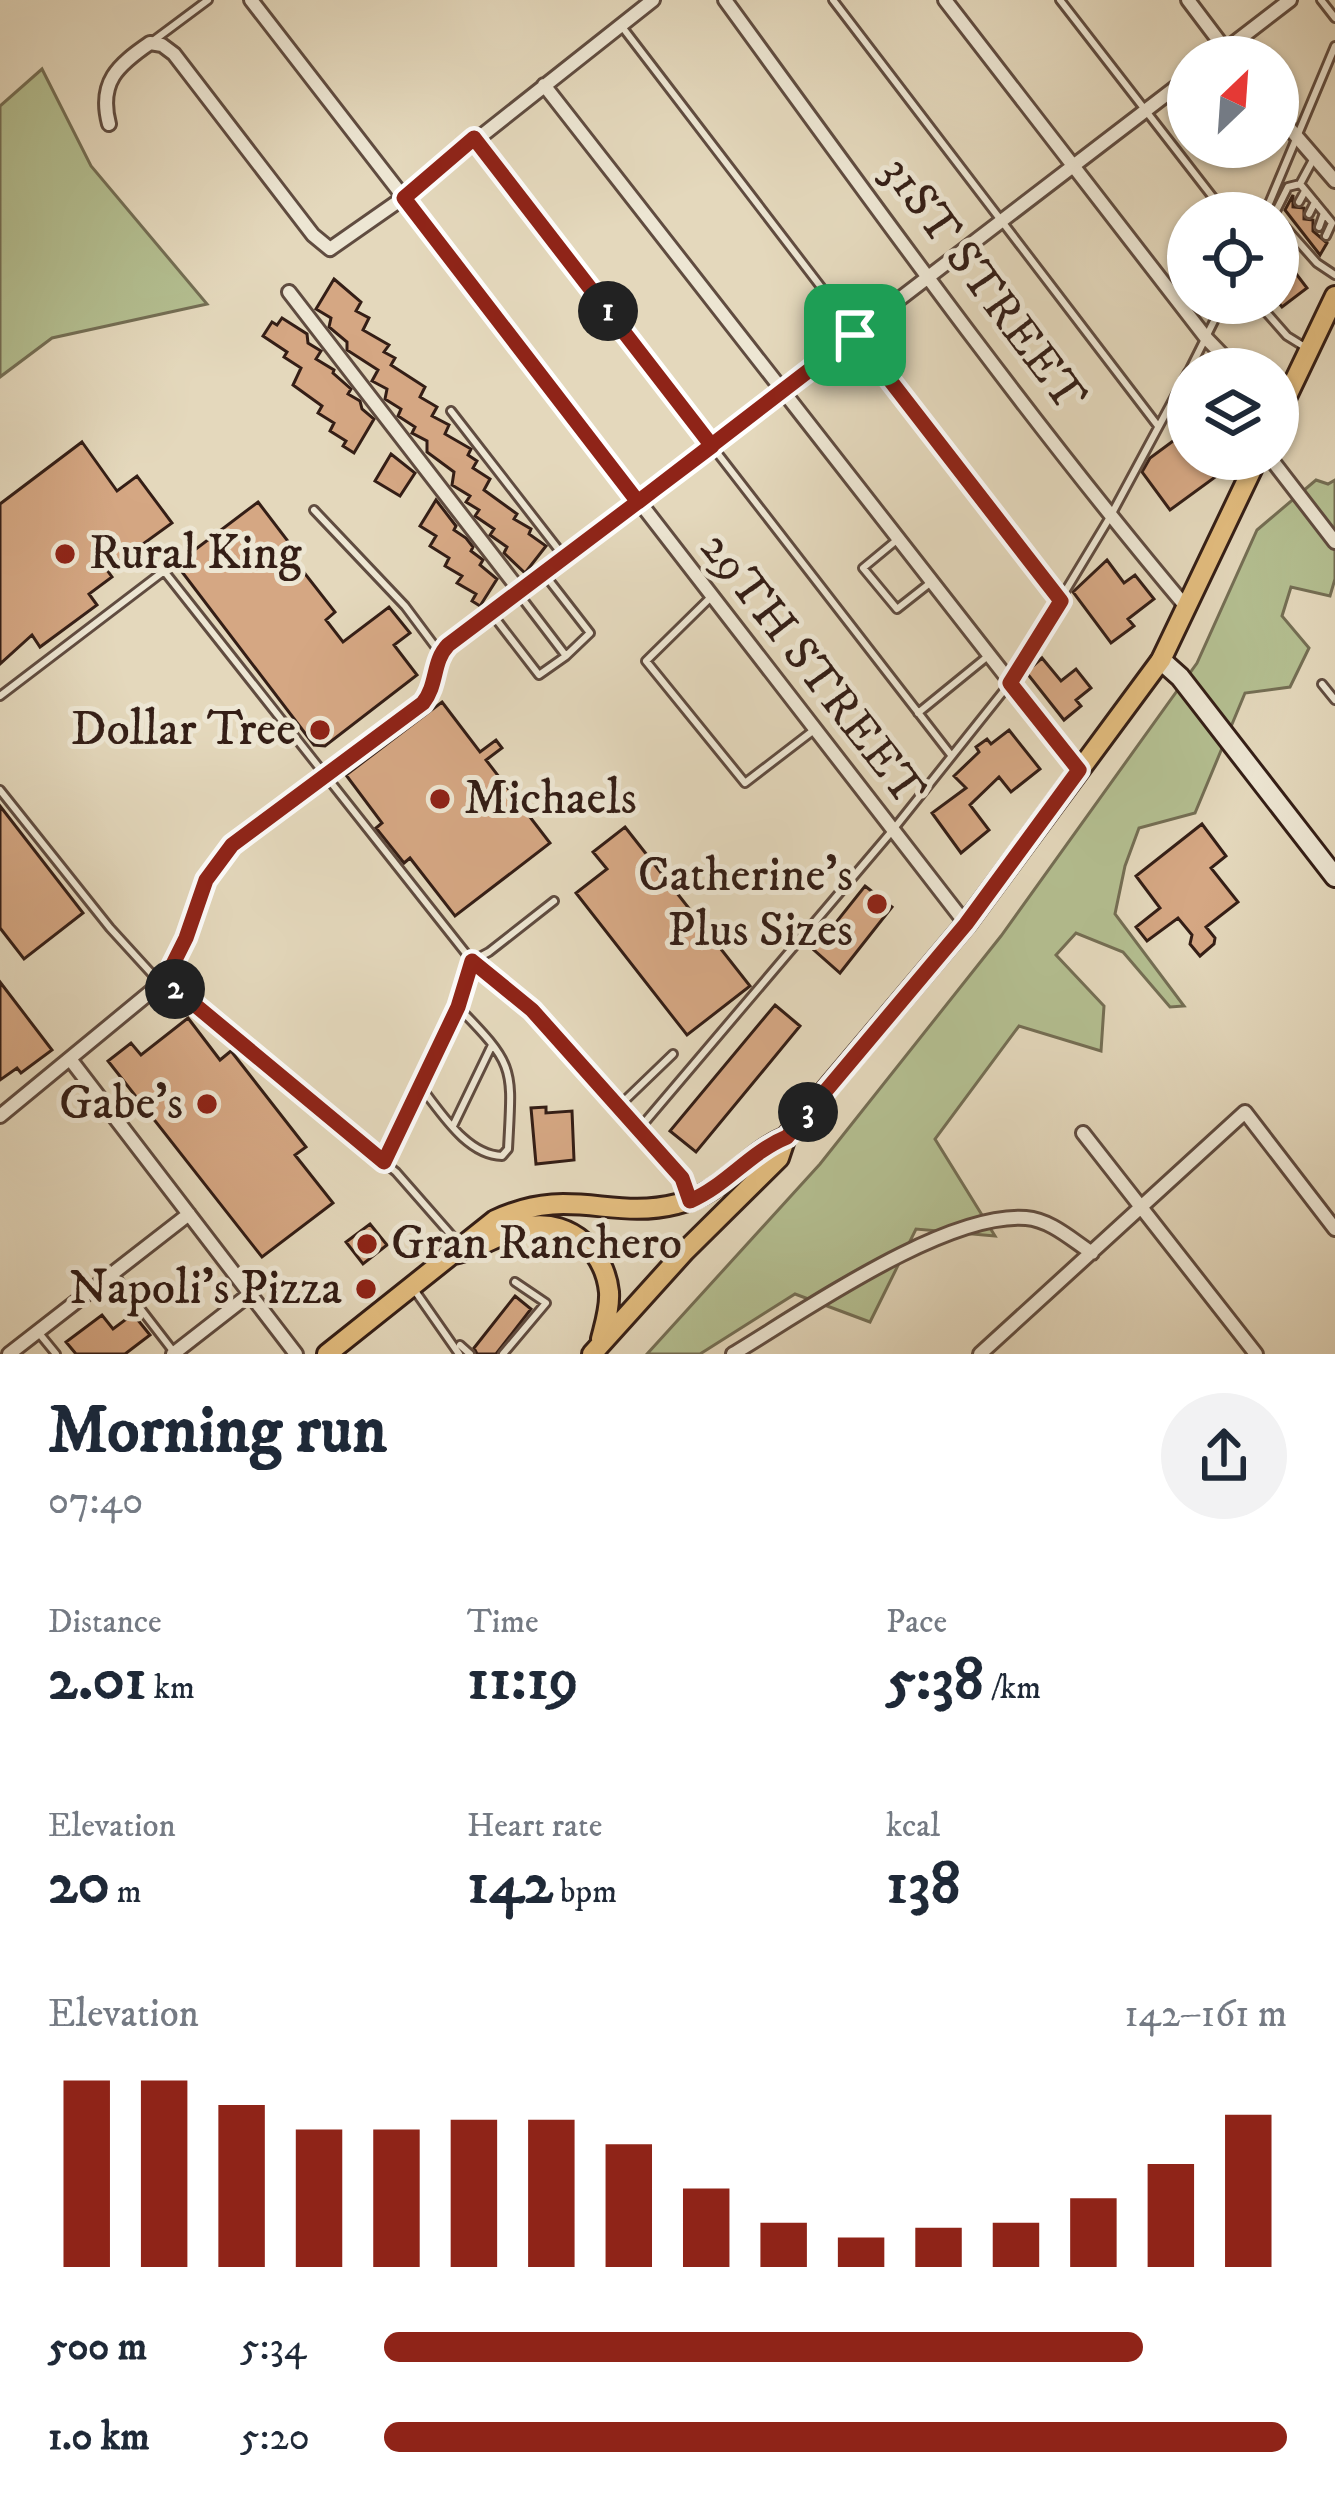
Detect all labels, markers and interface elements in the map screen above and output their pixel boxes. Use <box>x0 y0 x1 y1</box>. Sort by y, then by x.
north arrow <box>1167 36 1299 168</box>
map controls <box>1167 36 1299 480</box>
street label: 31ST STREET <box>867 144 1099 424</box>
button: locate <box>1167 192 1299 324</box>
pin: 1 <box>578 281 638 341</box>
pin <box>804 284 906 386</box>
text: 1 <box>602 290 614 331</box>
icon: arrive <box>822 302 888 368</box>
button: layers <box>1167 348 1299 480</box>
street label: 29TH STREET <box>686 520 938 818</box>
place label: Rural King <box>89 524 302 584</box>
marker: Rural King <box>52 541 78 567</box>
place label: Dollar Tree <box>71 700 296 760</box>
marker: Dollar Tree <box>307 717 333 743</box>
place label: Michaels <box>464 769 637 829</box>
marker: Michaels <box>427 786 453 812</box>
place label: Catherine's Plus Sizes <box>638 846 853 961</box>
marker: Catherine's Plus Sizes <box>864 891 890 917</box>
pin: 2 <box>145 959 205 1019</box>
text: 2 <box>167 968 183 1009</box>
place label: Gabe's <box>59 1074 183 1134</box>
pin: 3 <box>778 1082 838 1142</box>
marker: Gabe's <box>194 1091 220 1117</box>
text: 3 <box>802 1091 814 1132</box>
place label: Gran Ranchero <box>391 1214 682 1274</box>
marker: Gran Ranchero <box>354 1231 380 1257</box>
place label: Napoli's Pizza <box>69 1259 343 1319</box>
marker: Napoli's Pizza <box>353 1276 379 1302</box>
text: Morning run <box>48 1391 387 1473</box>
button: share <box>1161 1393 1287 1519</box>
text: 07:40 <box>48 1477 143 1526</box>
text: Distance <box>48 1602 162 1643</box>
text: Time <box>467 1602 539 1643</box>
text: Pace <box>886 1602 947 1643</box>
text: 2.01 <box>48 1643 147 1718</box>
text: 11:19 <box>467 1643 579 1718</box>
text: 5:38 <box>886 1643 984 1718</box>
text: km <box>147 1668 195 1709</box>
text: /km <box>984 1668 1041 1709</box>
text: Elevation <box>48 1806 176 1847</box>
text: Heart rate <box>467 1806 602 1847</box>
text: kcal <box>886 1806 940 1847</box>
text: 20 <box>48 1847 110 1922</box>
text: 142 <box>467 1847 553 1922</box>
text: 138 <box>886 1847 960 1922</box>
text: m <box>110 1872 142 1913</box>
text: bpm <box>553 1872 617 1913</box>
text: Elevation <box>48 1990 199 2039</box>
text: 142–161 m <box>1124 1990 1287 2039</box>
text: 500 m <box>48 2323 147 2372</box>
text: 5:34 <box>240 2323 307 2372</box>
text: 1.0 km <box>48 2413 150 2462</box>
text: 5:20 <box>240 2413 310 2462</box>

